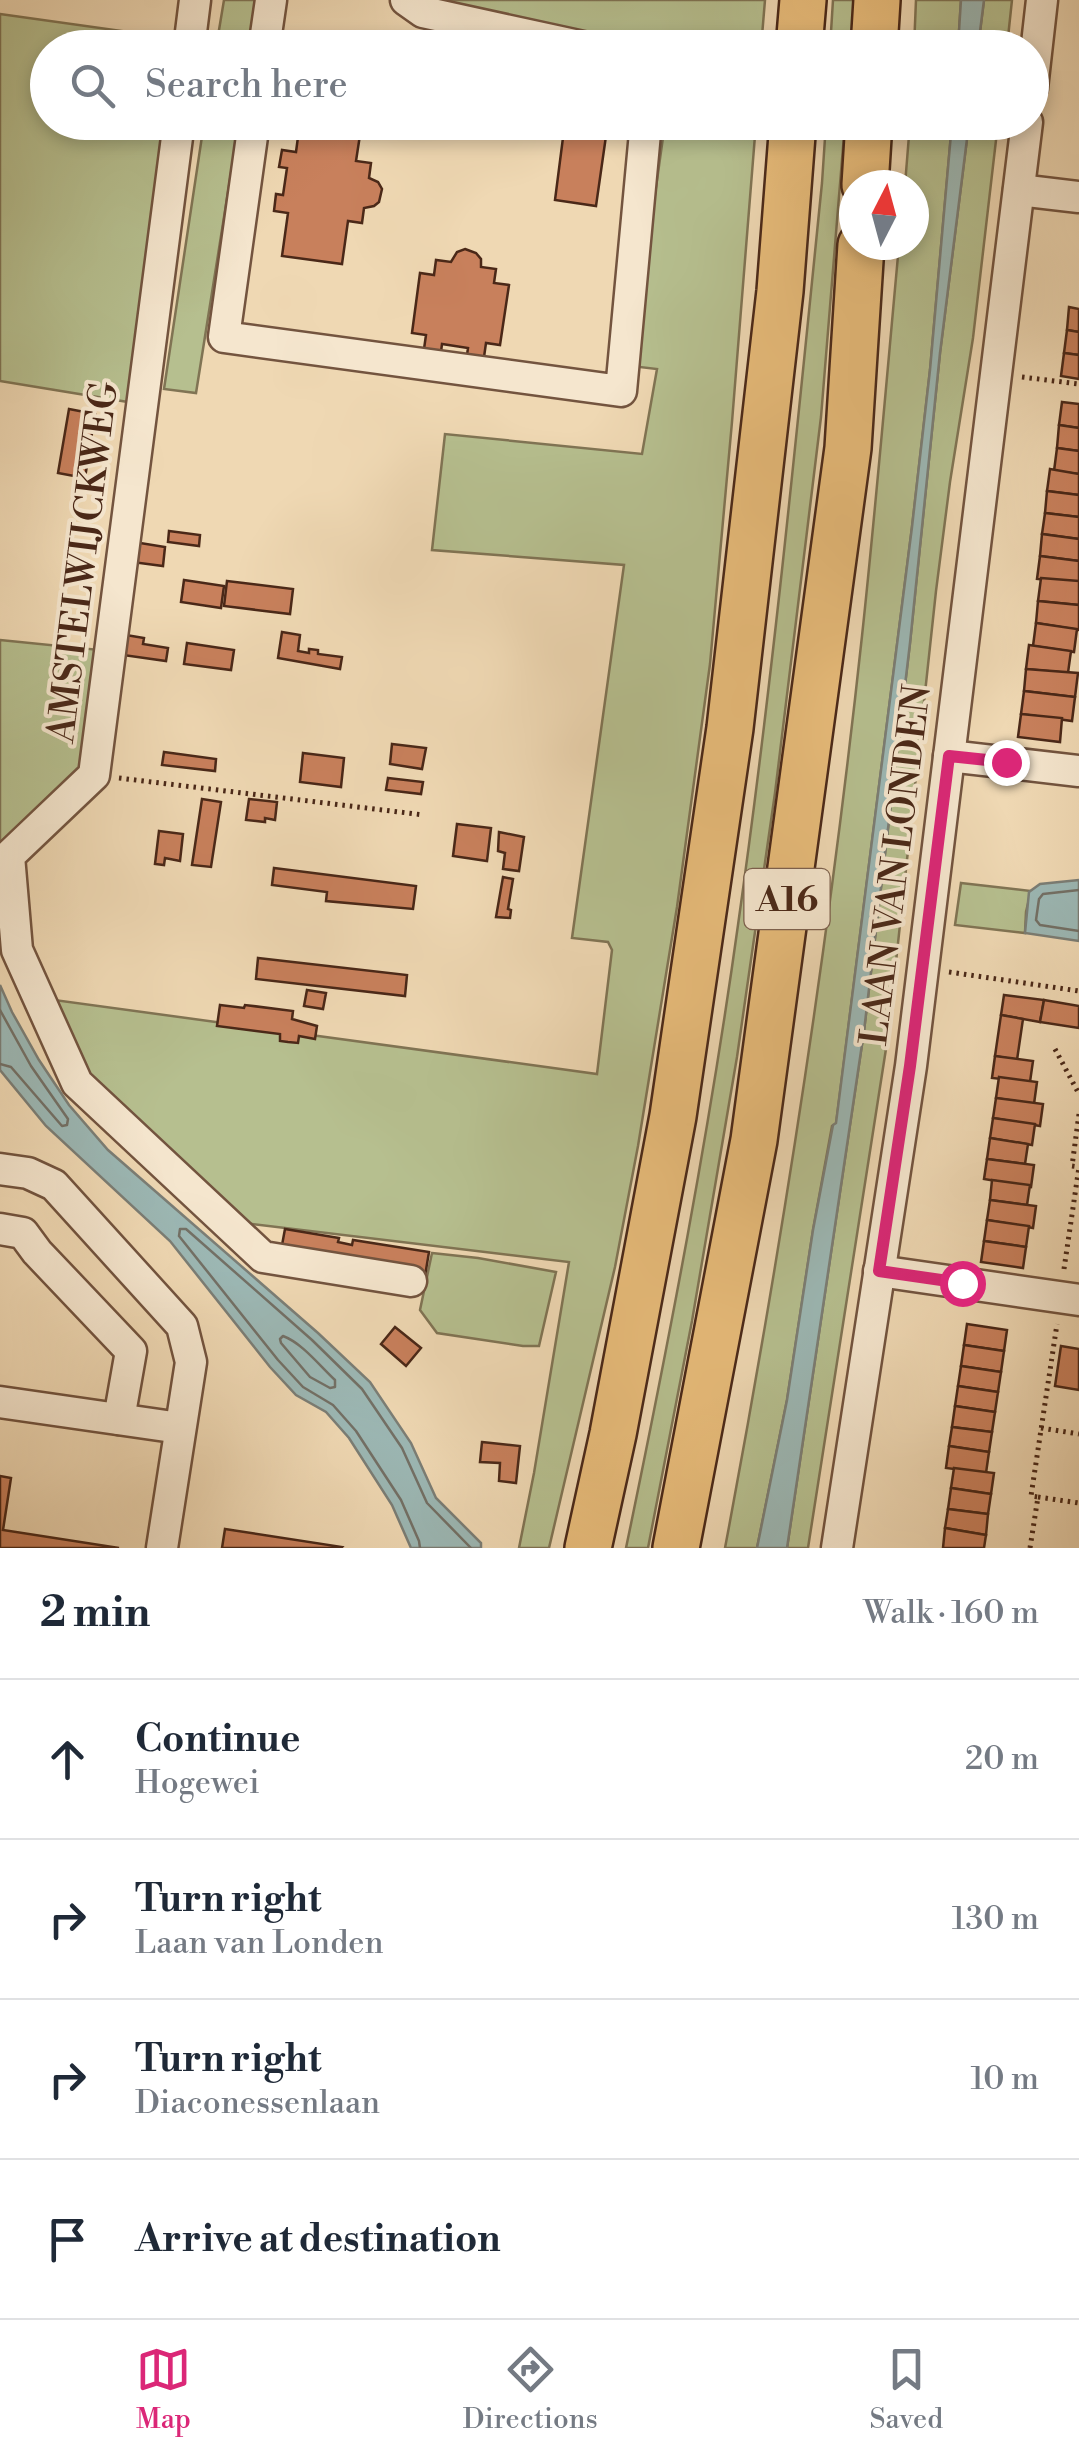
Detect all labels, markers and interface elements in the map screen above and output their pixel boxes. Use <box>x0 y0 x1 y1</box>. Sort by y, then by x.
search box <box>30 30 1049 140</box>
icon: search <box>65 58 120 113</box>
text: Search here <box>145 62 348 109</box>
north arrow <box>839 170 929 260</box>
street label: AMSTELWIJCKWEG <box>38 379 129 746</box>
street label: LAAN VAN LONDEN <box>851 682 942 1048</box>
route end <box>984 740 1030 786</box>
road number: A16 <box>744 869 830 929</box>
route start <box>940 1261 986 1307</box>
text: 2 min <box>40 1587 150 1640</box>
text: Walk · 160 m <box>863 1593 1039 1633</box>
text: Continue <box>135 1716 300 1763</box>
icon: ahead <box>40 1732 95 1787</box>
text: 20 m <box>965 1739 1039 1779</box>
text: Hogewei <box>135 1763 260 1803</box>
text: Turn right <box>135 1876 321 1923</box>
icon: right <box>40 1892 95 1947</box>
text: 130 m <box>952 1899 1039 1939</box>
text: Laan van Londen <box>135 1923 384 1963</box>
text: Turn right <box>135 2036 321 2083</box>
icon: right <box>40 2052 95 2107</box>
text: 10 m <box>970 2059 1039 2099</box>
text: Diaconessenlaan <box>135 2083 380 2123</box>
icon: arrive <box>40 2212 95 2267</box>
text: Arrive at destination <box>135 2216 501 2263</box>
tab: Map <box>136 2342 191 2437</box>
tab: Directions <box>463 2342 598 2437</box>
tab: Saved <box>870 2342 943 2437</box>

